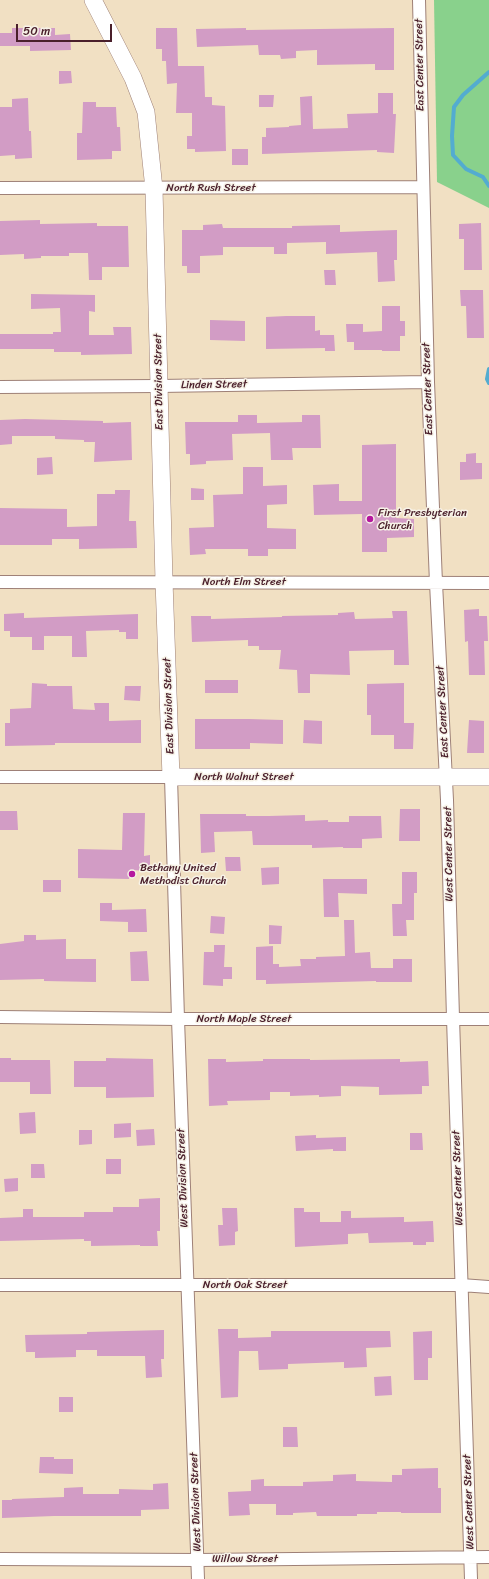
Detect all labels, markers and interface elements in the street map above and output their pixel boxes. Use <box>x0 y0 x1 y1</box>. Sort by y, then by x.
scale bar <box>18 16 114 42</box>
street label: East Center Street <box>413 19 427 111</box>
text: 50 m <box>23 20 50 42</box>
street label: North Rush Street <box>166 181 256 195</box>
street label: East Division Street <box>152 334 166 430</box>
street label: East Center Street <box>420 342 436 436</box>
street label: Linden Street <box>181 378 247 392</box>
place label: First Presbyterian Church <box>378 506 467 532</box>
marker: First Presbyterian Church <box>365 514 375 524</box>
street label: North Elm Street <box>202 575 286 589</box>
street label: East Division Street <box>161 657 177 755</box>
street label: East Center Street <box>434 665 452 759</box>
street label: North Walnut Street <box>194 770 294 784</box>
street label: West Center Street <box>442 806 456 902</box>
place label: Bethany United Methodist Church <box>140 861 227 887</box>
marker: Bethany United Methodist Church <box>127 869 137 879</box>
street label: North Maple Street <box>196 1012 292 1026</box>
street label: West Division Street <box>175 1128 191 1228</box>
street label: West Center Street <box>450 1130 466 1226</box>
street label: North Oak Street <box>203 1278 287 1292</box>
street label: West Division Street <box>188 1452 204 1552</box>
street label: West Center Street <box>461 1454 477 1550</box>
street label: Willow Street <box>212 1552 278 1566</box>

